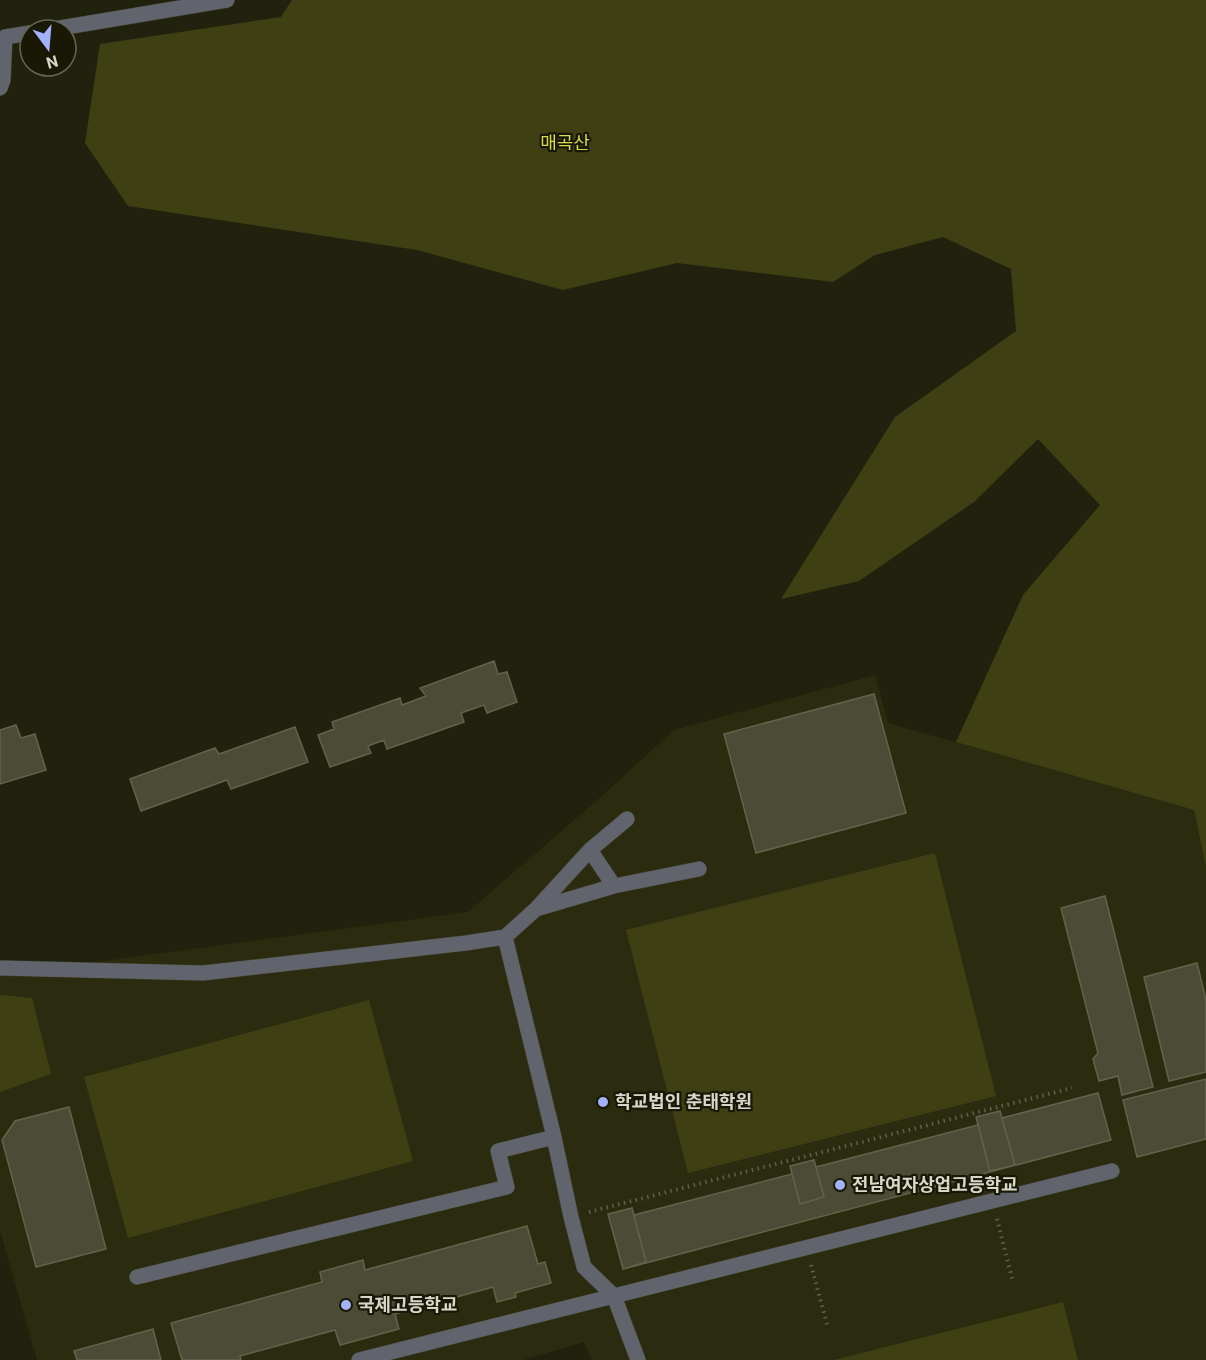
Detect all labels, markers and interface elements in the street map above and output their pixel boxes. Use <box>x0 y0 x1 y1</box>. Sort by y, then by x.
north arrow <box>18 18 78 78</box>
text: N <box>44 51 60 73</box>
park label: 매곡산 <box>540 132 590 153</box>
place label: 학교법인 춘태학원 <box>615 1091 752 1112</box>
marker: 학교법인 춘태학원 <box>596 1095 610 1109</box>
place label: 전남여자상업고등학교 <box>852 1174 1018 1195</box>
marker: 전남여자상업고등학교 <box>833 1178 847 1192</box>
place label: 국제고등학교 <box>358 1294 457 1315</box>
marker: 국제고등학교 <box>339 1298 353 1312</box>

